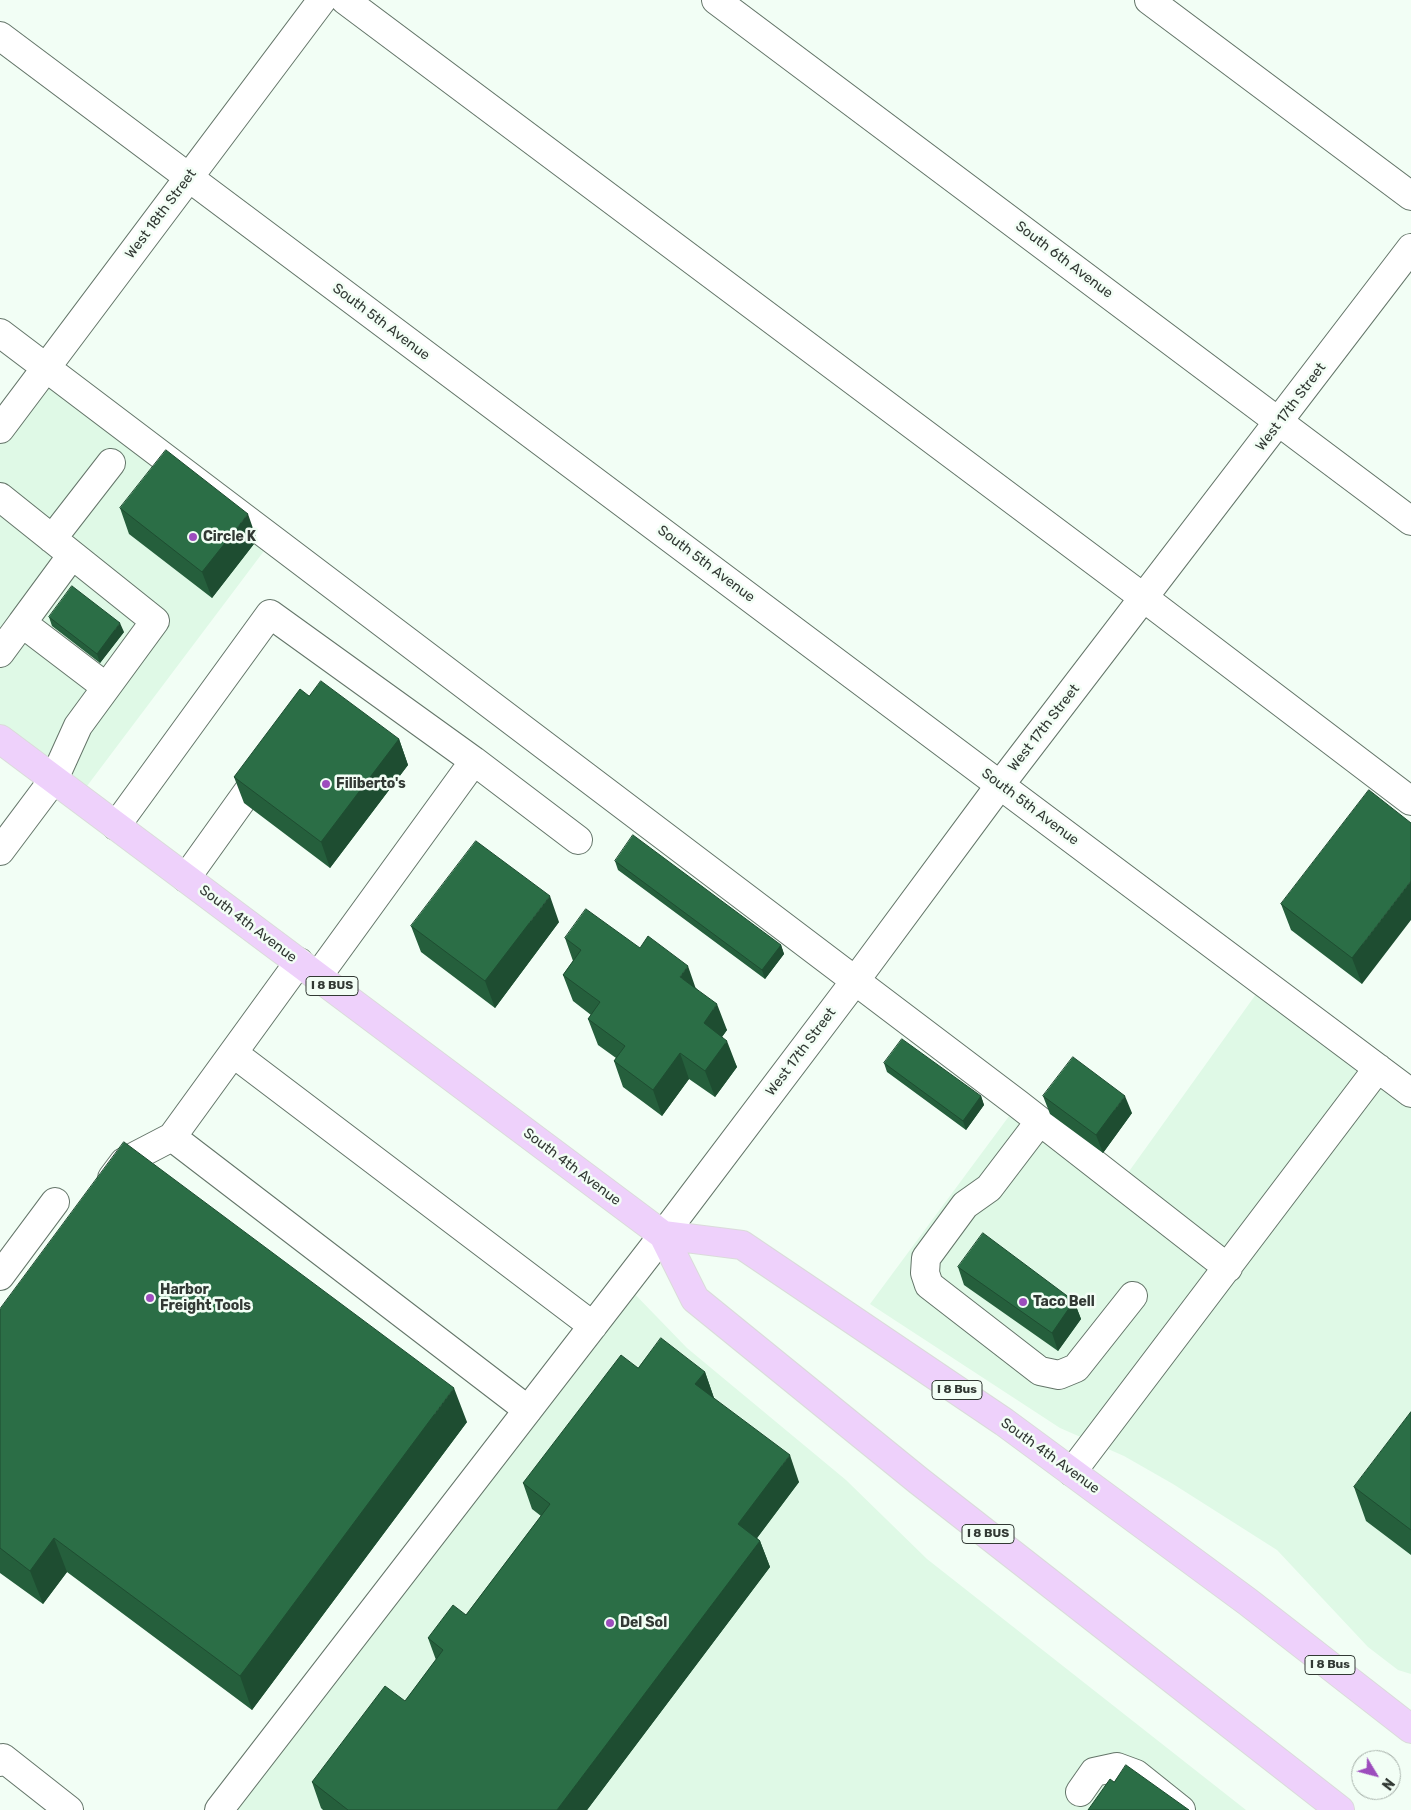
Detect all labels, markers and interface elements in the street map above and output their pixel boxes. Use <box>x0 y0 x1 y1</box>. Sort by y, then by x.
street label: West 18th Street <box>122 166 200 262</box>
street label: South 6th Avenue <box>1012 218 1116 302</box>
street label: South 5th Avenue <box>329 280 433 364</box>
street label: West 17th Street <box>1252 360 1330 454</box>
street label: South 5th Avenue <box>654 522 758 606</box>
place label: Circle K <box>203 529 256 545</box>
marker: Circle K <box>187 531 199 543</box>
street label: West 17th Street <box>1005 681 1083 775</box>
street label: South 5th Avenue <box>978 765 1082 849</box>
place label: Filiberto's <box>336 776 406 792</box>
marker: Filiberto's <box>320 778 332 790</box>
street label: South 4th Avenue <box>196 882 300 966</box>
road number: I 8 BUS <box>306 976 358 996</box>
street label: West 17th Street <box>762 1005 840 1099</box>
street label: South 4th Avenue <box>520 1125 624 1209</box>
place label: Harbor Freight Tools <box>160 1282 251 1314</box>
marker: Harbor Freight Tools <box>144 1292 156 1304</box>
place label: Taco Bell <box>1033 1294 1095 1310</box>
marker: Taco Bell <box>1017 1296 1029 1308</box>
road number: I 8 Bus <box>932 1380 982 1400</box>
street label: South 4th Avenue <box>997 1415 1103 1497</box>
road number: I 8 BUS <box>962 1525 1014 1544</box>
place label: Del Sol <box>620 1615 667 1631</box>
marker: Del Sol <box>604 1617 616 1629</box>
road number: I 8 Bus <box>1305 1656 1355 1674</box>
north arrow <box>1351 1750 1401 1800</box>
text: N <box>1378 1775 1397 1793</box>

